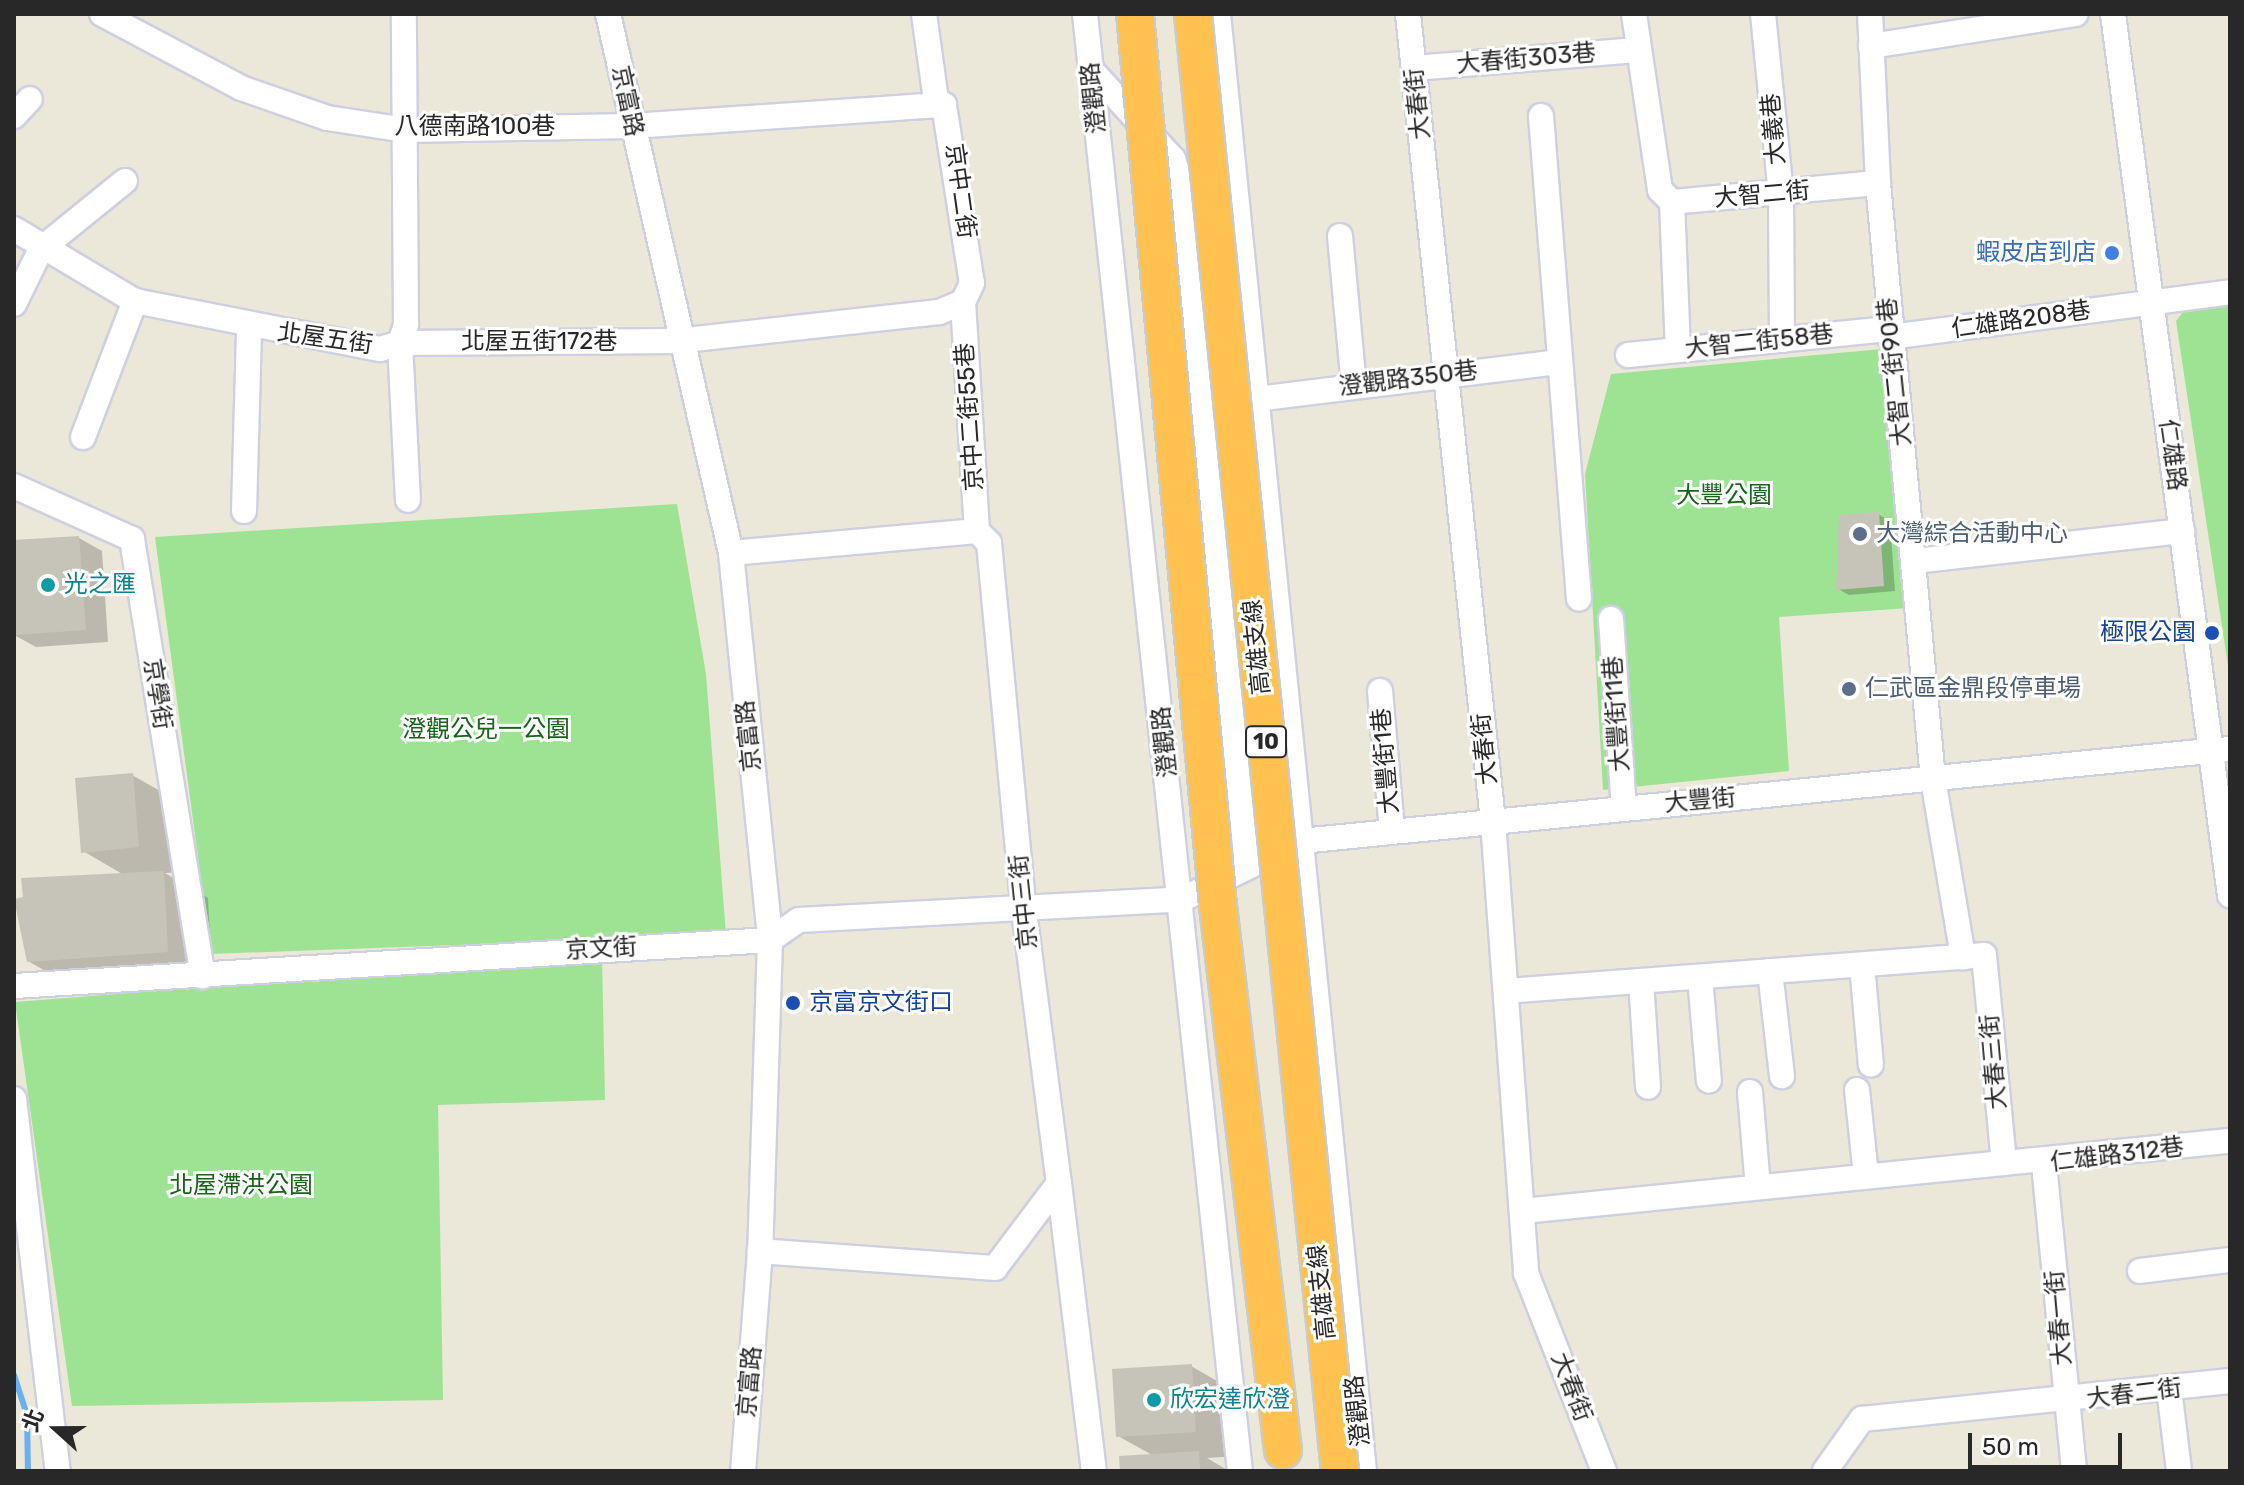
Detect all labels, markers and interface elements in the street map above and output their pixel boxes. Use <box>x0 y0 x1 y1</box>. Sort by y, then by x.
street label: 大春街303巷 <box>1455 39 1597 79</box>
street label: 澄觀路 <box>1076 61 1112 135</box>
street label: 京富路 <box>605 63 649 139</box>
street label: 大春街 <box>1400 67 1436 141</box>
street label: 大義巷 <box>1757 92 1791 166</box>
street label: 八德南路100巷 <box>395 113 555 141</box>
street label: 京中二街 <box>939 141 981 241</box>
street label: 大智二街 <box>1713 176 1811 214</box>
place label: 蝦皮店到店 <box>1976 239 2096 267</box>
marker: 蝦皮店到店 <box>2103 244 2121 262</box>
street label: 大智二街90巷 <box>1873 296 1917 448</box>
street label: 仁雄路208巷 <box>1949 296 2093 344</box>
street label: 北屋五街 <box>275 318 375 360</box>
street label: 大智二街58巷 <box>1683 320 1835 364</box>
street label: 北屋五街172巷 <box>461 328 617 356</box>
street label: 京中二街55巷 <box>950 342 990 492</box>
street label: 澄觀路350巷 <box>1337 356 1479 402</box>
street label: 仁雄路 <box>2153 417 2191 493</box>
park label: 大豐公園 <box>1676 482 1772 510</box>
place label: 大灣綜合活動中心 <box>1876 520 2068 548</box>
marker: 大灣綜合活動中心 <box>1851 525 1869 543</box>
place label: 光之匯 <box>64 571 136 599</box>
marker: 光之匯 <box>39 576 57 594</box>
street label: 高雄支線 <box>1238 598 1276 696</box>
place label: 極限公園 <box>2100 619 2196 647</box>
marker: 極限公園 <box>2203 624 2221 642</box>
street label: 大豐街11巷 <box>1599 655 1635 773</box>
street label: 京學街 <box>137 656 177 732</box>
place label: 仁武區金鼎段停車場 <box>1865 675 2081 703</box>
marker: 仁武區金鼎段停車場 <box>1840 680 1858 698</box>
street label: 京富路 <box>731 699 767 773</box>
street label: 澄觀路 <box>1147 705 1183 779</box>
street label: 大豐街1巷 <box>1367 707 1405 815</box>
street label: 大春街 <box>1467 712 1503 786</box>
park label: 澄觀公兒一公園 <box>402 716 570 744</box>
road number: 10 <box>1244 724 1288 760</box>
street label: 大豐街 <box>1663 784 1737 818</box>
street label: 京中三街 <box>1005 853 1043 951</box>
street label: 京文街 <box>564 933 638 965</box>
place label: 京富京文街口 <box>809 989 953 1017</box>
marker: 京富京文街口 <box>784 994 802 1012</box>
street label: 大春三街 <box>1975 1013 2013 1111</box>
street label: 仁雄路312巷 <box>2049 1133 2185 1177</box>
park label: 北屋滯洪公園 <box>169 1172 313 1200</box>
street label: 高雄支線 <box>1303 1243 1341 1341</box>
street label: 大春一街 <box>2040 1269 2078 1367</box>
street label: 京富路 <box>733 1345 767 1419</box>
street label: 大春街 <box>1545 1348 1597 1426</box>
street label: 澄觀路 <box>1340 1374 1376 1448</box>
street label: 大春二街 <box>2085 1374 2183 1414</box>
place label: 欣宏達欣澄 <box>1170 1386 1290 1414</box>
north arrow <box>16 1389 96 1469</box>
marker: 欣宏達欣澄 <box>1145 1391 1163 1409</box>
text: 北 <box>17 1405 50 1435</box>
scale bar <box>1972 1417 2126 1467</box>
text: 50 m <box>1982 1433 2039 1461</box>

